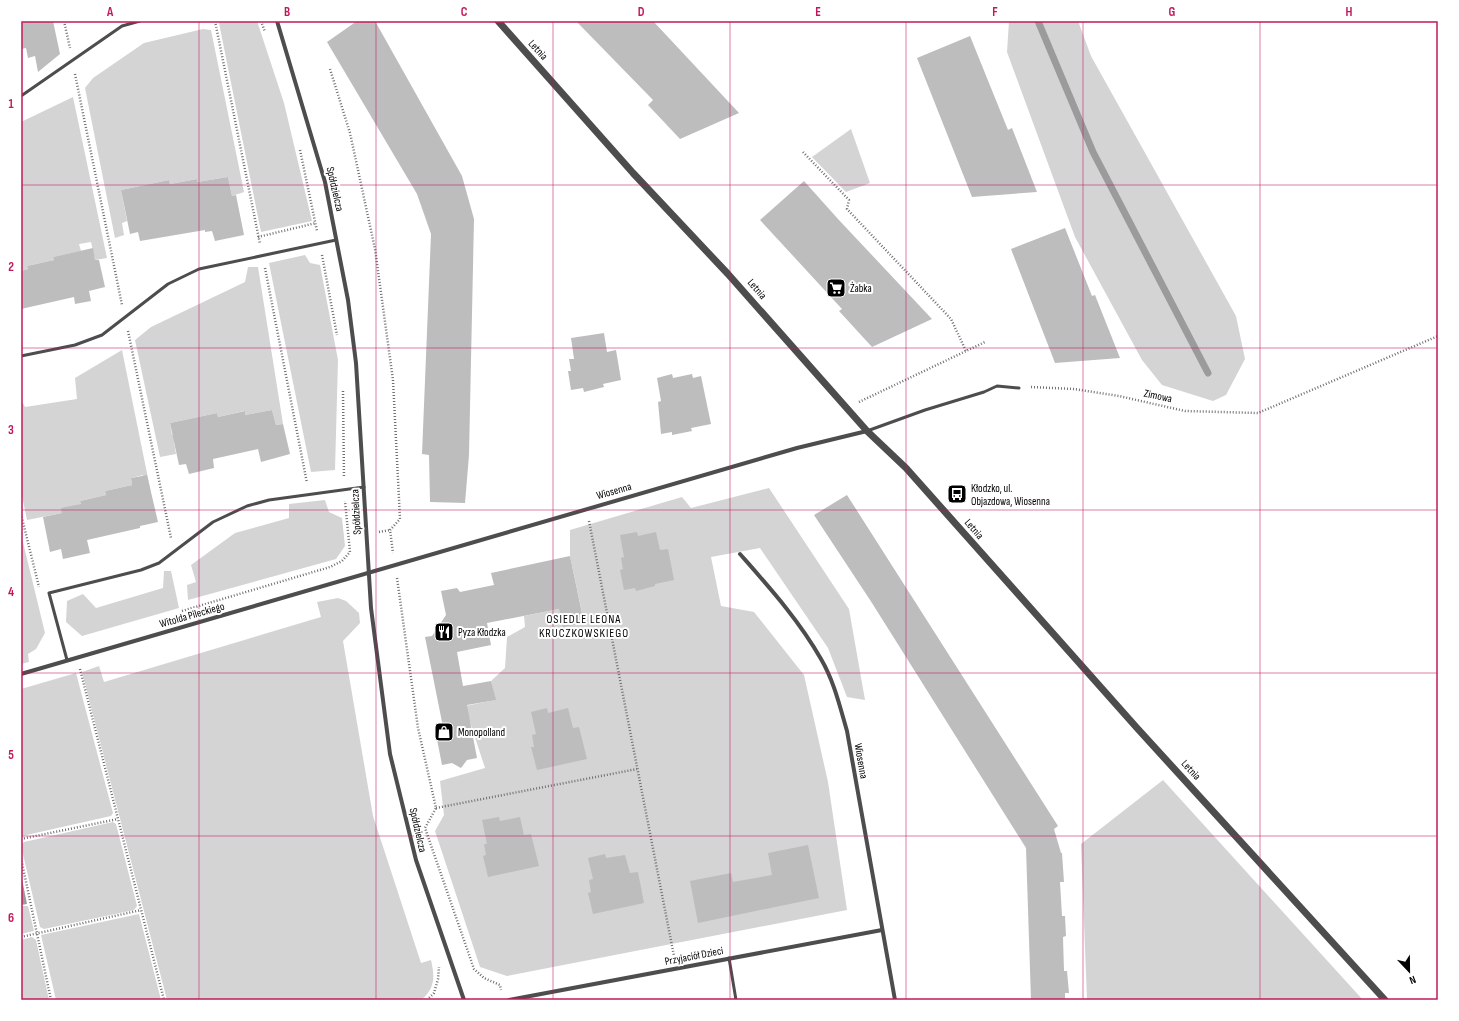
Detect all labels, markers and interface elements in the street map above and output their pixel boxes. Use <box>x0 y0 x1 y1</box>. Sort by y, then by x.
text: A <box>106 4 114 20</box>
text: B <box>284 4 290 20</box>
text: C <box>461 4 468 20</box>
text: D <box>638 4 645 20</box>
text: E <box>815 4 821 20</box>
text: F <box>992 4 998 20</box>
text: G <box>1169 4 1176 20</box>
text: H <box>1346 4 1353 20</box>
street label: Letnia <box>526 37 550 63</box>
text: 1 <box>8 96 14 112</box>
street label: Spółdzielcza <box>324 165 346 213</box>
text: 2 <box>8 259 14 275</box>
street label: Letnia <box>745 276 769 302</box>
supermarket icon: Żabka <box>825 277 847 299</box>
place label: Żabka <box>850 281 872 295</box>
street label: Zimowa <box>1143 387 1173 405</box>
text: 3 <box>8 422 14 438</box>
street label: Wiosenna <box>595 480 633 502</box>
place label: Kłodzko, ul. Objazdowa, Wiosenna <box>971 482 1050 508</box>
bus stop icon: Kłodzko, ul. Objazdowa, Wiosenna <box>946 483 968 505</box>
street label: Spółdzielcza <box>348 489 364 535</box>
street label: Letnia <box>962 516 986 542</box>
text: 4 <box>8 584 14 600</box>
street label: Witolda Pileckiego <box>158 599 226 630</box>
district label: OSIEDLE LEONA KRUCZKOWSKIEGO <box>539 612 629 641</box>
restaurant icon: Pyza Kłodzka <box>433 621 455 643</box>
place label: Pyza Kłodzka <box>458 626 506 639</box>
shop icon: Monopolland <box>433 721 455 743</box>
place label: Monopolland <box>458 726 506 739</box>
street label: Wiosenna <box>851 742 871 780</box>
text: 5 <box>8 747 14 763</box>
street label: Letnia <box>1179 757 1203 783</box>
street label: Spółdzielcza <box>407 806 429 854</box>
text: 6 <box>8 910 14 926</box>
street label: Przyjaciół Dzieci <box>664 944 724 968</box>
north arrow <box>1389 951 1429 991</box>
text: N <box>1407 973 1418 987</box>

